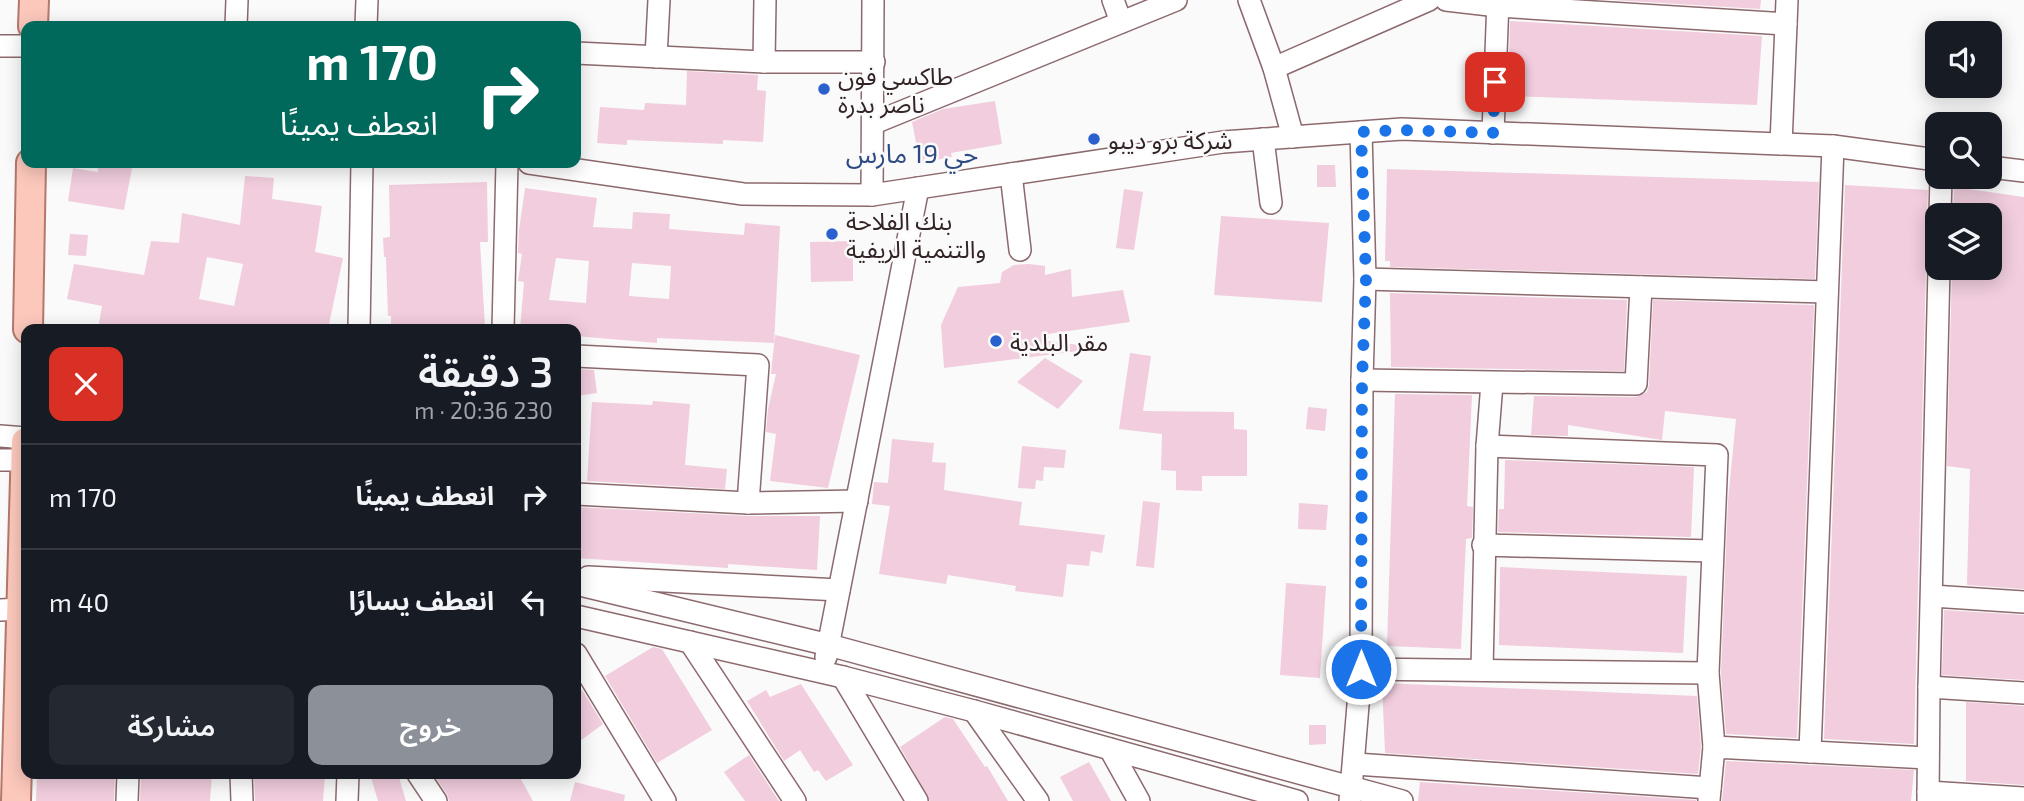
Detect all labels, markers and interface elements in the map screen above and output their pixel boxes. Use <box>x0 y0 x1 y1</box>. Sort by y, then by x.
map controls <box>1925 21 2002 280</box>
button: sound <box>1925 21 2002 98</box>
text: 170 m <box>306 31 438 90</box>
icon: right <box>462 49 553 140</box>
pin <box>1465 52 1525 112</box>
place label: طاكسي فون ناصر بدرة <box>838 61 953 119</box>
icon: arrive <box>1476 63 1514 101</box>
marker: طاكسي فون ناصر بدرة <box>816 81 832 97</box>
text: انعطف يمينًا <box>280 103 438 141</box>
button: search <box>1925 112 2002 189</box>
place label: شركة برو ديبو <box>1108 125 1233 155</box>
marker: شركة برو ديبو <box>1086 131 1102 147</box>
district label: حي 19 مارس <box>846 137 978 174</box>
button: layers <box>1925 203 2002 280</box>
place label: بنك الفلاحة والتنمية الريفية <box>846 206 986 264</box>
marker: بنك الفلاحة والتنمية الريفية <box>824 226 840 242</box>
place label: مقر البلدية <box>1010 327 1108 357</box>
marker: مقر البلدية <box>988 333 1004 349</box>
text: 3 دقيقة <box>418 345 553 395</box>
button: close <box>49 347 123 421</box>
text: 230 m · 20:36 <box>414 396 553 424</box>
icon: right <box>515 478 553 516</box>
text: انعطف يمينًا <box>355 479 494 510</box>
text: 170 m <box>49 481 117 512</box>
icon: left <box>515 583 553 621</box>
text: انعطف يسارًا <box>349 584 494 615</box>
text: 40 m <box>49 586 109 617</box>
position arrow <box>1324 632 1398 706</box>
button: مشاركة <box>49 685 294 765</box>
button: خروج <box>308 685 553 765</box>

